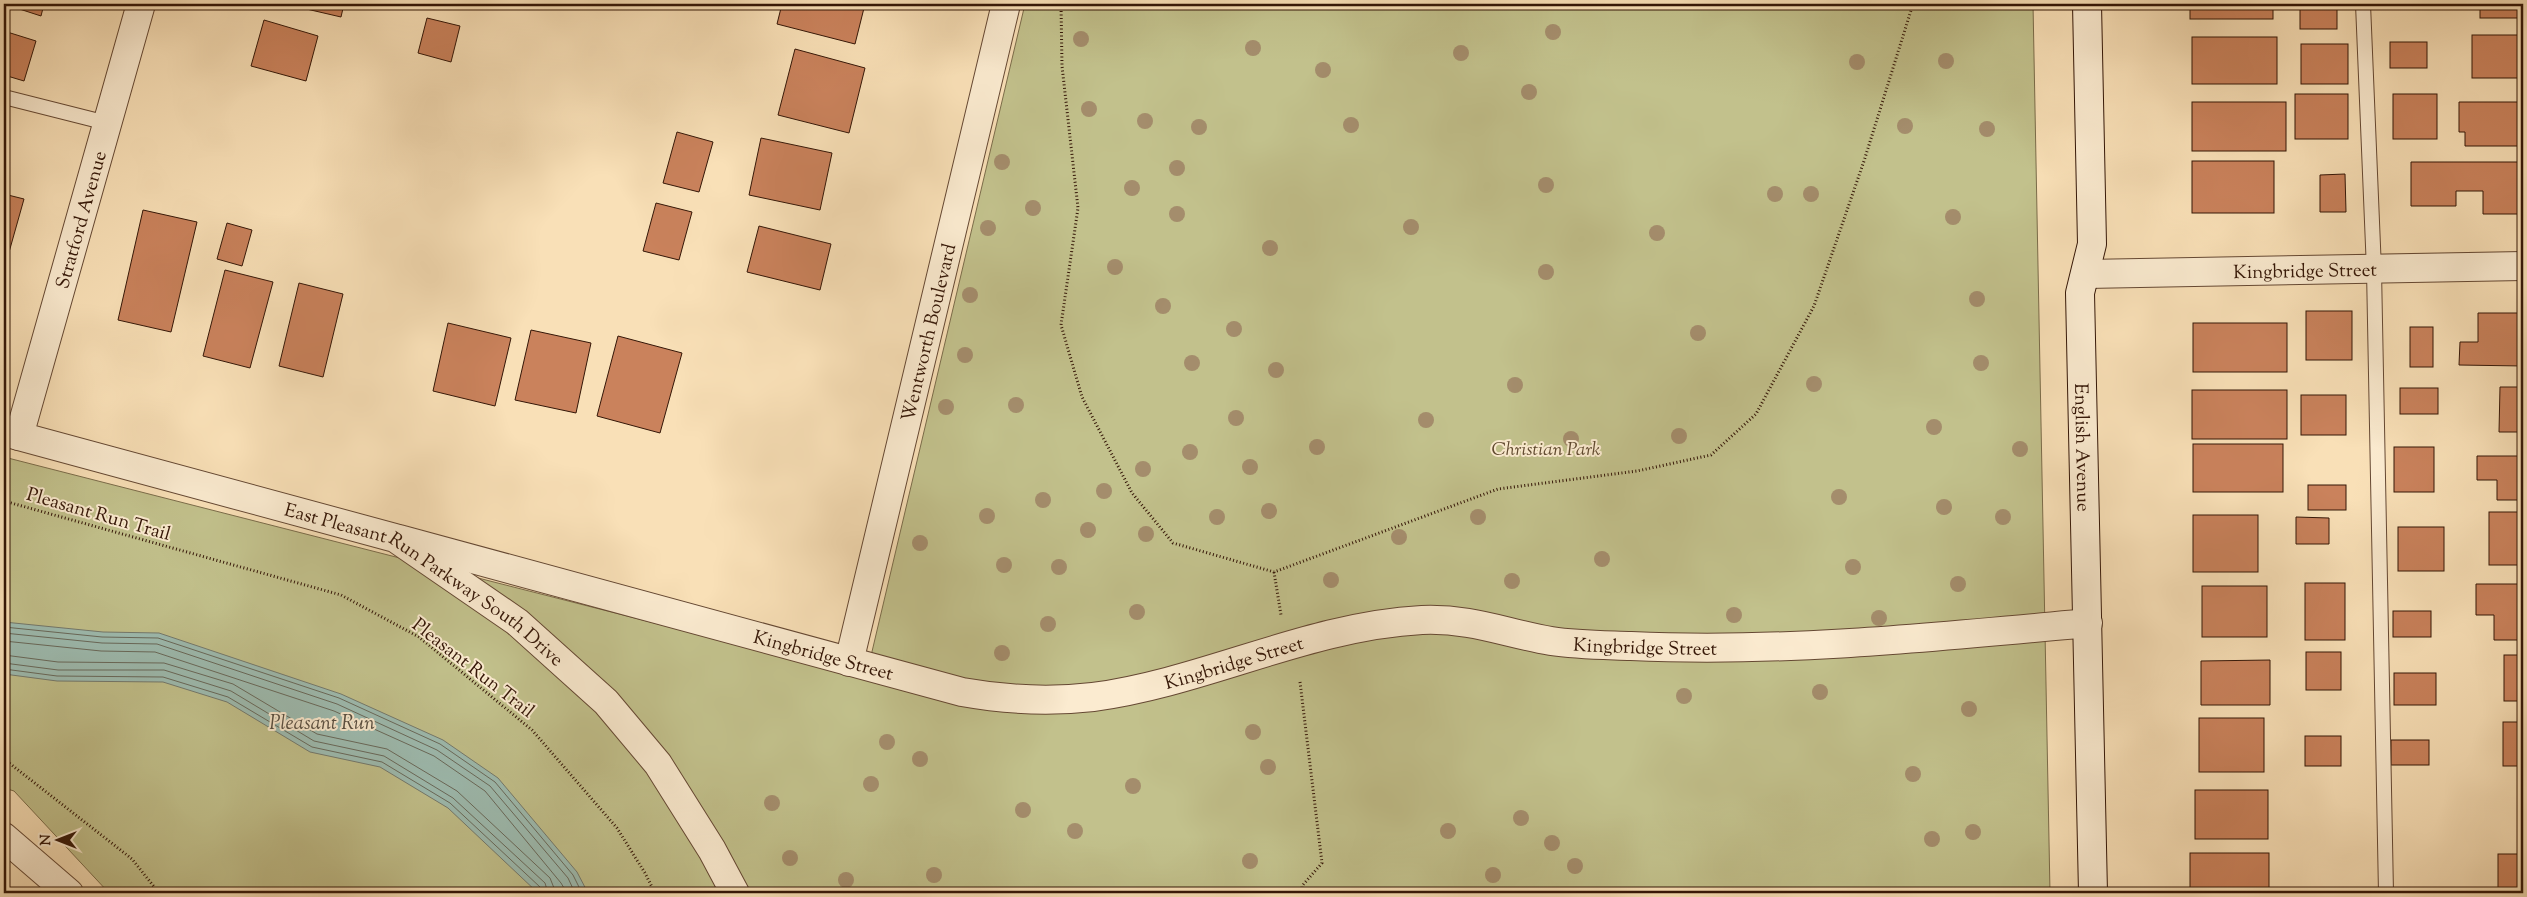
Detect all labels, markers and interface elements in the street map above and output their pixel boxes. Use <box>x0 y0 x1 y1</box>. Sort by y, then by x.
street label: Stratford Avenue <box>50 148 115 292</box>
street label: Wentworth Boulevard <box>896 241 964 424</box>
street label: Kingbridge Street <box>2233 258 2378 287</box>
street label: English Avenue <box>2066 383 2096 512</box>
park label: Christian Park <box>1492 437 1601 464</box>
street label: Pleasant Run Trail <box>23 482 174 549</box>
street label: East Pleasant Run Parkway South Drive <box>281 498 569 674</box>
street label: Pleasant Run Trail <box>406 613 539 725</box>
street label: Kingbridge Street <box>750 625 896 689</box>
street label: Kingbridge Street <box>1162 631 1307 698</box>
street label: Kingbridge Street <box>1572 633 1718 664</box>
water label: Pleasant Run <box>269 710 375 739</box>
north arrow <box>32 814 82 864</box>
text: N <box>37 834 57 846</box>

